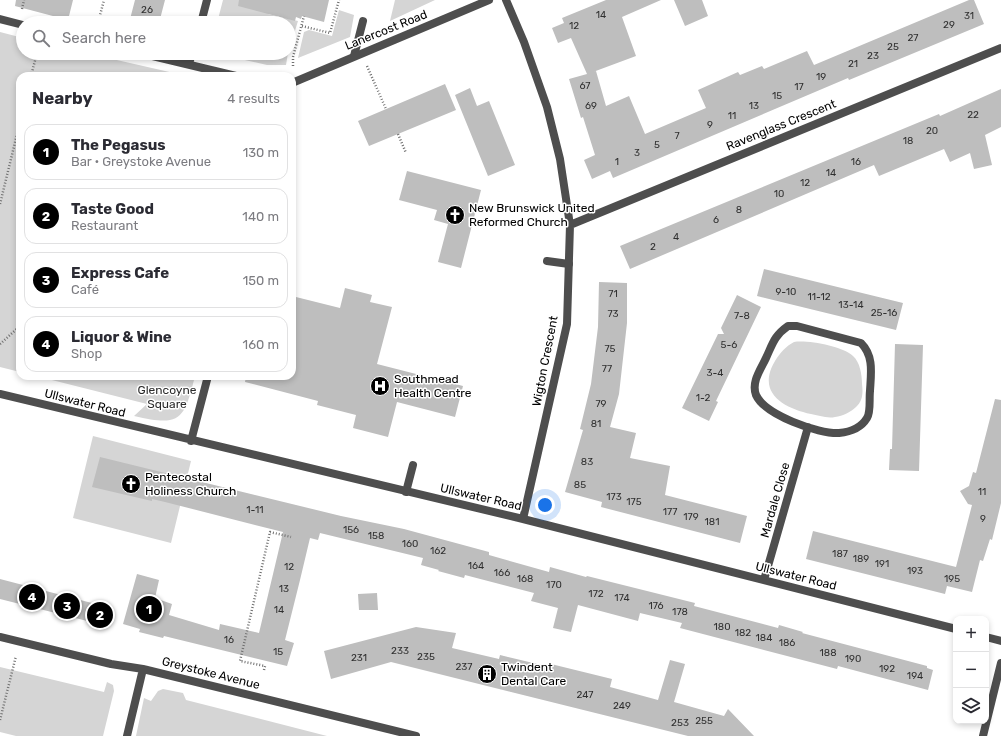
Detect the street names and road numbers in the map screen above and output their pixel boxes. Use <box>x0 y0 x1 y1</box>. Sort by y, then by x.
street label: Lanercost Road <box>343 7 429 53</box>
street label: Ravenglass Crescent <box>724 96 838 153</box>
street label: Wigton Crescent <box>529 314 561 407</box>
street label: Ullswater Road <box>43 386 127 420</box>
street label: Mardale Close <box>758 461 792 539</box>
street label: Ullswater Road <box>439 481 523 513</box>
street label: Ullswater Road <box>754 559 838 593</box>
street label: Greystoke Avenue <box>161 654 262 692</box>

